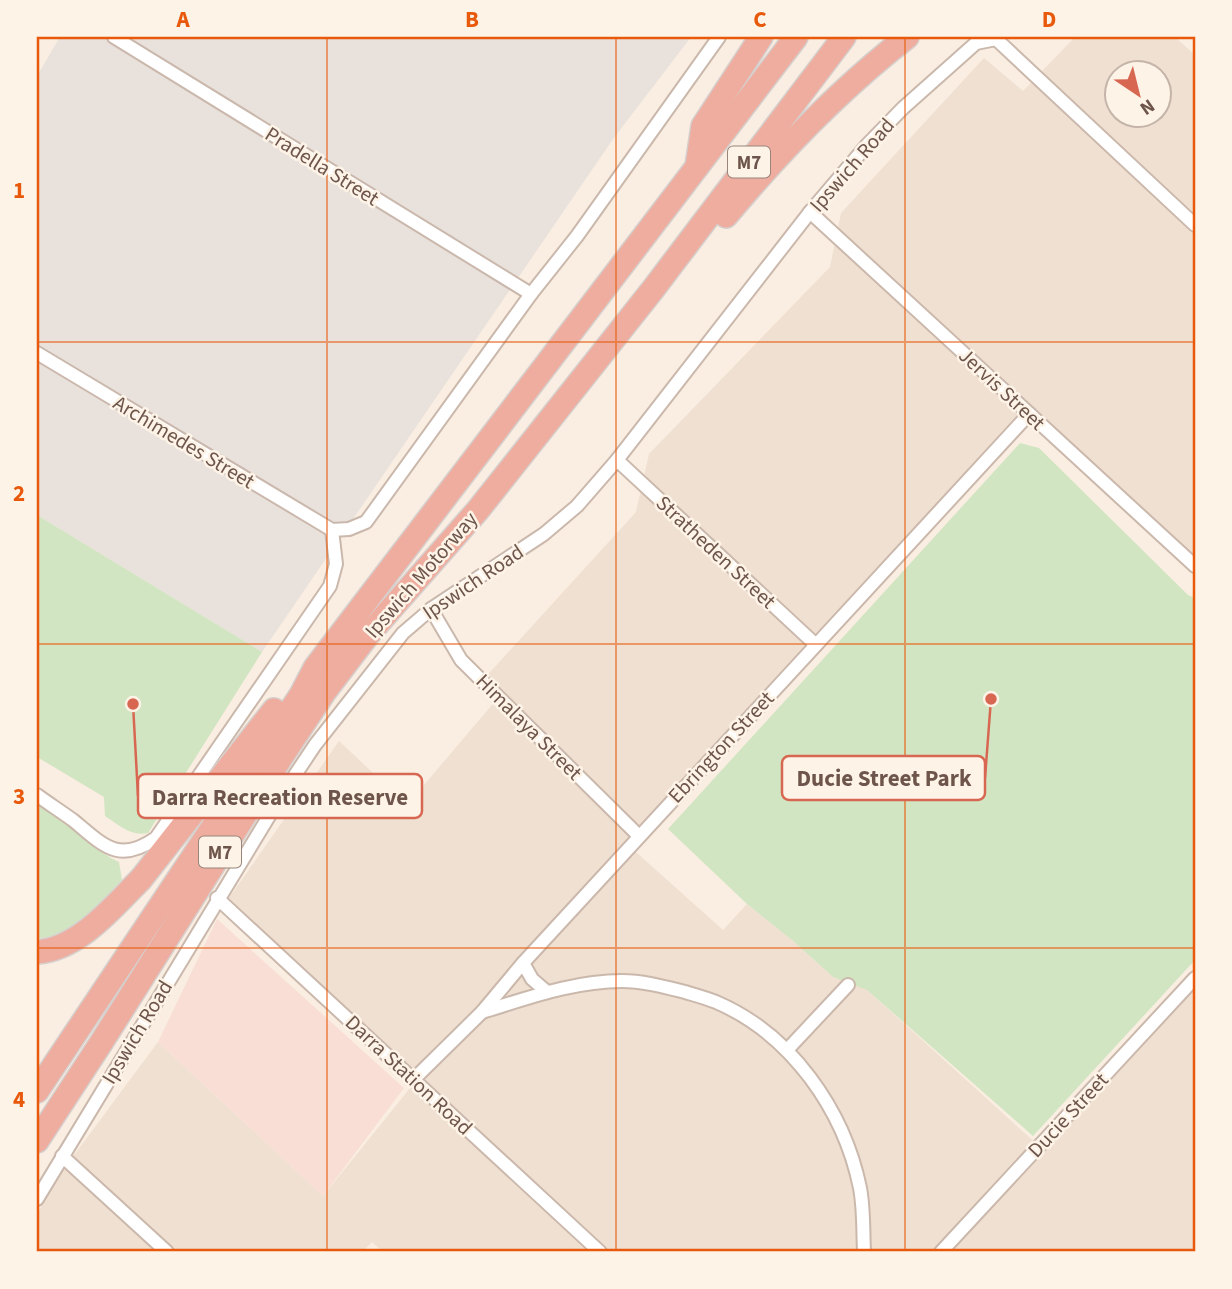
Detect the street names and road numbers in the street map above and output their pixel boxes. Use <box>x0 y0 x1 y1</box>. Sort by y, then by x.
street label: Ipswich Road <box>802 111 902 219</box>
street label: Pradella Street <box>259 119 385 213</box>
road number: M7 <box>728 146 770 178</box>
street label: Jervis Street <box>952 341 1052 437</box>
street label: Archimedes Street <box>108 388 260 496</box>
street label: Stratheden Street <box>649 488 783 616</box>
street label: Ipswich Motorway <box>358 505 485 645</box>
street label: Ipswich Road <box>416 537 530 627</box>
street label: Himalaya Street <box>469 667 589 787</box>
street label: Ebrington Street <box>661 684 781 810</box>
road number: M7 <box>199 836 241 867</box>
street label: Ipswich Road <box>94 974 180 1090</box>
street label: Darra Station Road <box>339 1008 479 1142</box>
street label: Ducie Street <box>1021 1066 1115 1164</box>

